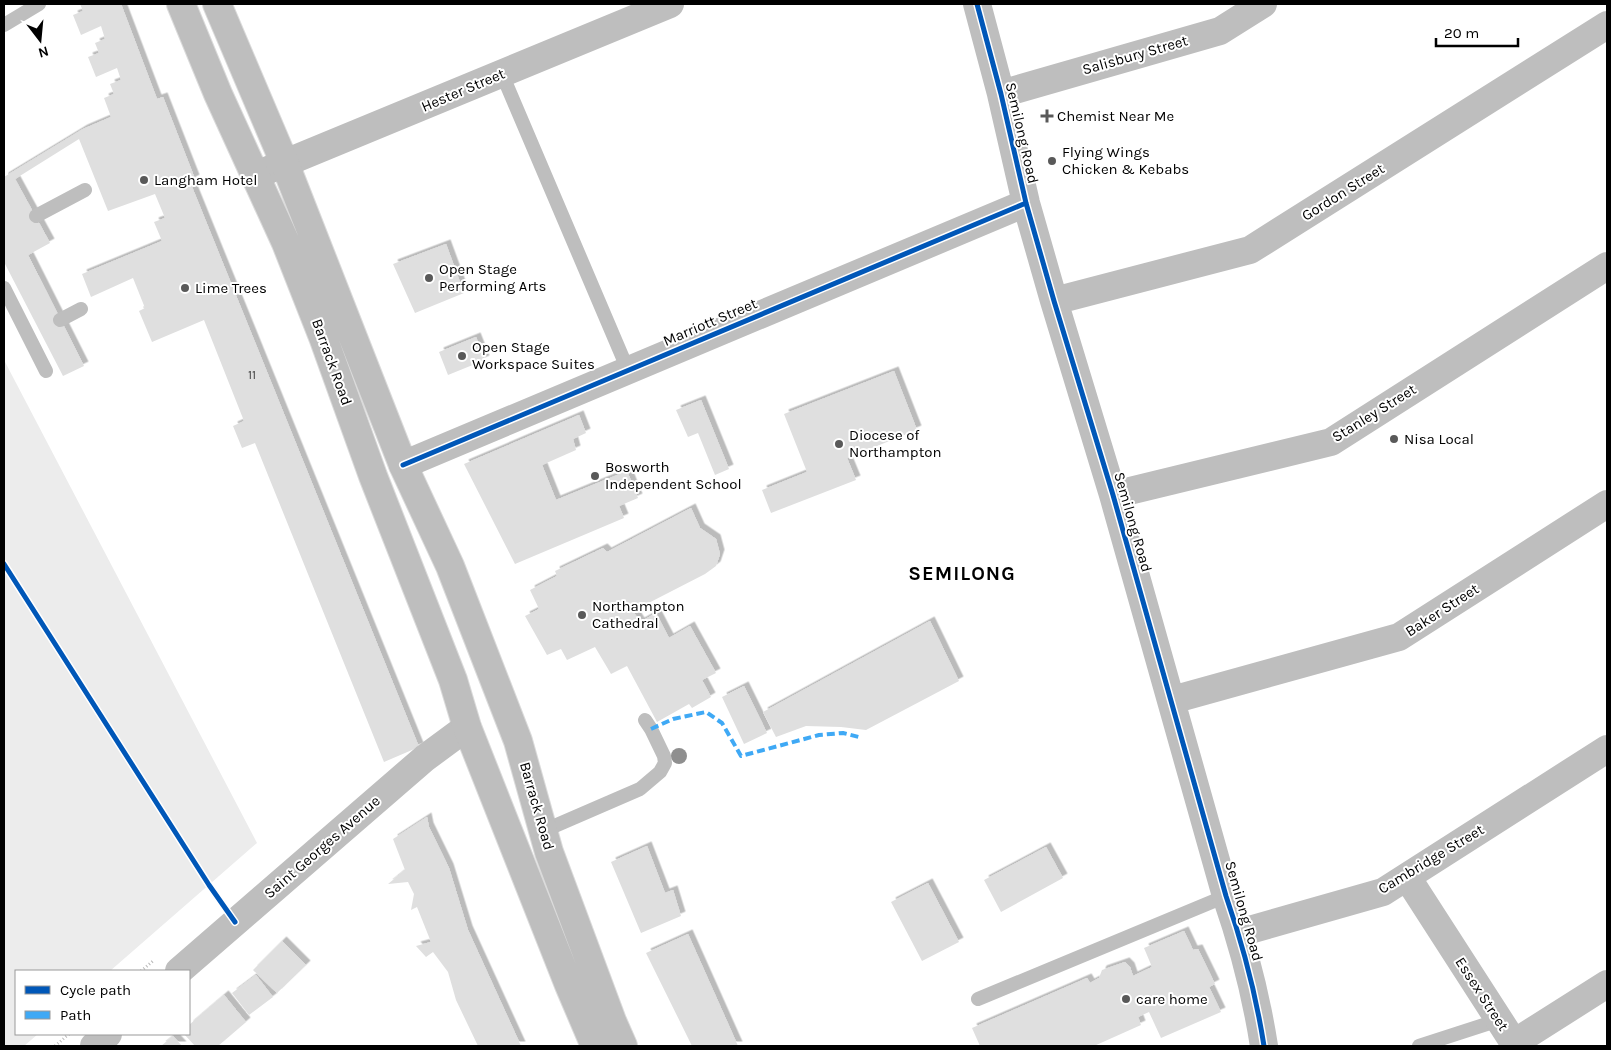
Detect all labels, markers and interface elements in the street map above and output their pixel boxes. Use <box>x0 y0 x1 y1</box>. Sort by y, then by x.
north arrow <box>15 15 65 65</box>
scale bar <box>1436 15 1518 47</box>
text: 20 m <box>1444 24 1479 42</box>
street label: Salisbury Street <box>1080 31 1190 79</box>
text: N <box>36 42 51 62</box>
street label: Hester Street <box>418 64 508 116</box>
street label: Semilong Road <box>1002 81 1042 185</box>
place label: Chemist Near Me <box>1057 107 1174 125</box>
marker: Chemist Near Me <box>1041 110 1053 122</box>
place label: Flying Wings Chicken & Kebabs <box>1062 143 1189 178</box>
marker: Flying Wings Chicken & Kebabs <box>1046 155 1058 167</box>
street label: Gordon Street <box>1298 159 1388 225</box>
place label: Langham Hotel <box>154 171 257 189</box>
marker: Langham Hotel <box>138 174 150 186</box>
place label: Open Stage Performing Arts <box>439 260 546 295</box>
marker: Open Stage Performing Arts <box>423 272 435 284</box>
place label: Lime Trees <box>195 279 267 297</box>
marker: Lime Trees <box>179 282 191 294</box>
street label: Marriott Street <box>660 294 760 350</box>
street label: Barrack Road <box>308 316 356 408</box>
place label: Open Stage Workspace Suites <box>472 338 595 373</box>
marker: Open Stage Workspace Suites <box>456 350 468 362</box>
house number: 11 <box>248 368 256 382</box>
street label: Stanley Street <box>1329 380 1420 446</box>
place label: Diocese of Northampton <box>849 426 942 461</box>
place label: Nisa Local <box>1404 430 1474 448</box>
marker: Nisa Local <box>1388 433 1400 445</box>
marker: Diocese of Northampton <box>833 438 845 450</box>
place label: Bosworth Independent School <box>605 458 742 493</box>
marker: Bosworth Independent School <box>589 470 601 482</box>
street label: Semilong Road <box>1110 470 1156 574</box>
district label: SEMILONG <box>908 562 1016 585</box>
street label: Baker Street <box>1402 579 1482 640</box>
place label: Northampton Cathedral <box>592 597 685 632</box>
marker: Northampton Cathedral <box>576 609 588 621</box>
street label: Barrack Road <box>516 760 558 852</box>
street label: Saint Georges Avenue <box>260 792 384 902</box>
street label: Cambridge Street <box>1375 820 1487 898</box>
street label: Semilong Road <box>1221 859 1267 963</box>
street label: Essex Street <box>1451 954 1513 1035</box>
legend <box>15 970 190 1035</box>
text: Cycle path <box>60 981 131 999</box>
place label: care home <box>1136 990 1208 1008</box>
marker: care home <box>1120 993 1132 1005</box>
text: Path <box>60 1006 91 1024</box>

